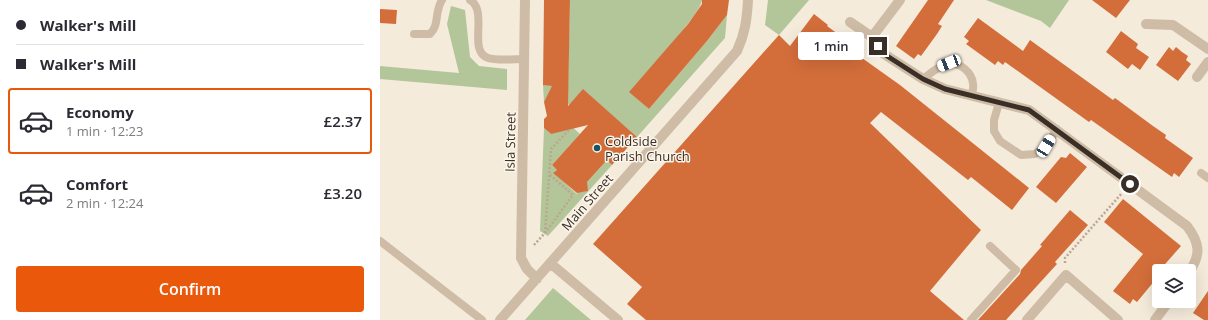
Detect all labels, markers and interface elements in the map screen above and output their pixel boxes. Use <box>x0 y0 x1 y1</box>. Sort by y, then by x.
text: Walker's Mill <box>40 15 136 35</box>
callout: 1 min <box>798 32 864 60</box>
text: 1 min <box>813 37 849 55</box>
route end <box>869 37 887 55</box>
car <box>936 53 962 73</box>
text: Walker's Mill <box>40 54 136 74</box>
text: Economy <box>66 102 134 122</box>
icon: car <box>18 103 54 139</box>
text: £2.37 <box>324 111 362 131</box>
street label: Isla Street <box>500 111 520 172</box>
text: 1 min · 12:23 <box>66 122 143 140</box>
place label: Coldside Parish Church <box>605 132 690 165</box>
car <box>1035 133 1057 159</box>
marker: Coldside Parish Church <box>592 143 602 153</box>
street label: Main Street <box>557 169 617 234</box>
text: Comfort <box>66 174 128 194</box>
icon: car <box>18 175 54 211</box>
route start <box>1121 175 1139 193</box>
text: £3.20 <box>324 183 362 203</box>
text: 2 min · 12:24 <box>66 194 143 212</box>
map controls <box>1152 264 1196 308</box>
button: layers <box>1152 264 1196 308</box>
button: Confirm <box>16 266 364 312</box>

